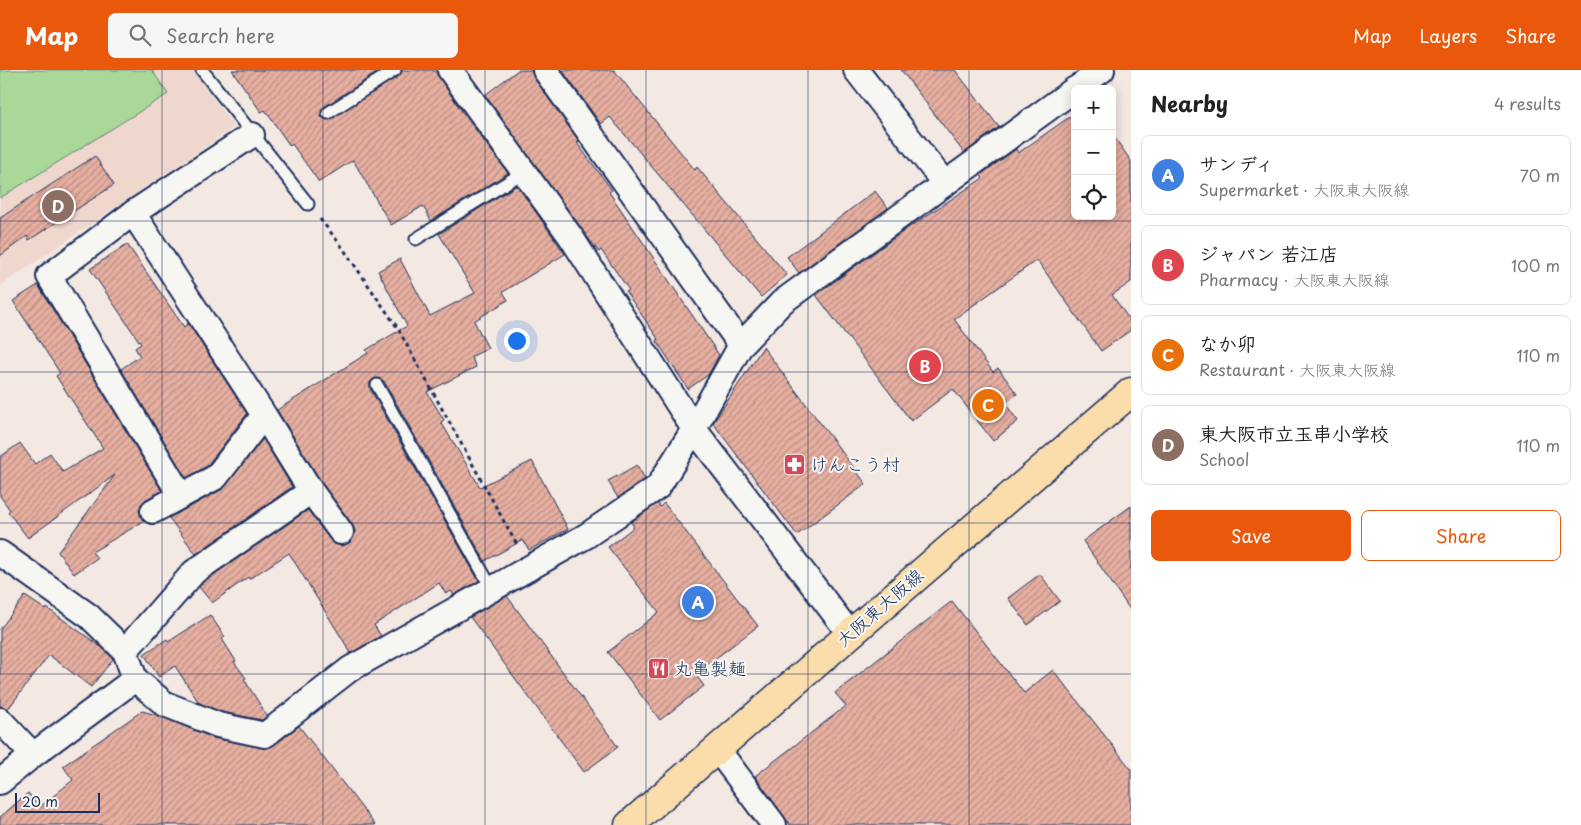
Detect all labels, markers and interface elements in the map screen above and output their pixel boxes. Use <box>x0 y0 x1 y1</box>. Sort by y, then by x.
search box <box>108 13 458 58</box>
text: Map <box>25 17 78 53</box>
icon: search <box>126 21 154 49</box>
text: Search here <box>166 21 275 49</box>
text: Map <box>1353 22 1392 49</box>
text: Layers <box>1420 22 1477 49</box>
text: Share <box>1505 22 1556 49</box>
map controls <box>1071 85 1116 220</box>
button: + <box>1071 85 1116 130</box>
text: Nearby <box>1151 87 1228 119</box>
text: 4 results <box>1494 91 1561 115</box>
button: − <box>1071 130 1116 175</box>
text: サンディ <box>1199 149 1274 177</box>
text: A <box>1162 163 1174 187</box>
text: 70 m <box>1520 163 1560 187</box>
button: locate <box>1071 175 1116 220</box>
text: Supermarket · 大阪東大阪線 <box>1199 177 1409 201</box>
pin: D <box>42 187 74 225</box>
text: ジャパン 若江店 <box>1199 239 1338 267</box>
text: B <box>1163 253 1173 277</box>
text: 100 m <box>1511 253 1560 277</box>
text: Pharmacy · 大阪東大阪線 <box>1199 267 1389 291</box>
your location <box>504 328 530 354</box>
text: なか卯 <box>1199 329 1256 357</box>
text: C <box>1162 343 1174 367</box>
text: 110 m <box>1517 343 1560 367</box>
pin: B <box>909 347 941 385</box>
text: Restaurant · 大阪東大阪線 <box>1199 357 1395 381</box>
pin: C <box>972 386 1004 424</box>
text: 東大阪市立玉串小学校 <box>1199 419 1389 447</box>
text: D <box>1162 433 1174 457</box>
text: 110 m <box>1517 433 1560 457</box>
text: School <box>1199 447 1249 471</box>
place label: けんこう村 <box>810 450 900 477</box>
pharmacy icon: けんこう村 <box>782 453 806 477</box>
button: Save <box>1151 510 1351 561</box>
button: Share <box>1361 510 1561 561</box>
street label: 大阪東大阪線 <box>829 561 929 652</box>
pin: A <box>682 583 714 621</box>
place label: 丸亀製麺 <box>674 654 746 681</box>
restaurant icon: 丸亀製麺 <box>646 657 670 681</box>
scale bar <box>15 790 100 813</box>
text: 20 m <box>22 791 58 812</box>

